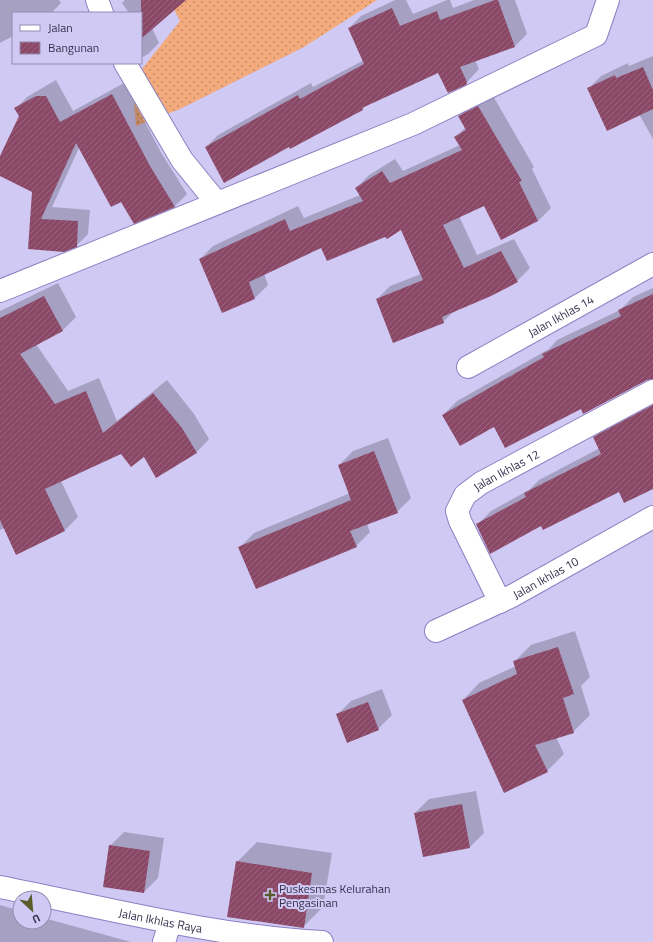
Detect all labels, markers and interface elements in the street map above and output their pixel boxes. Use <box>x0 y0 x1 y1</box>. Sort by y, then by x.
legend <box>12 12 142 64</box>
text: Jalan <box>48 18 73 37</box>
text: Bangunan <box>48 38 99 57</box>
street label: Jalan Ikhlas 14 <box>524 289 597 341</box>
street label: Jalan Ikhlas 12 <box>469 444 543 496</box>
street label: Jalan Ikhlas 10 <box>509 551 582 603</box>
place label: Puskesmas Kelurahan Pengasinan <box>279 879 390 912</box>
marker: Puskesmas Kelurahan Pengasinan <box>264 889 276 901</box>
north arrow <box>12 890 52 930</box>
street label: Jalan Ikhlas Raya <box>117 903 204 937</box>
text: U <box>30 910 43 928</box>

